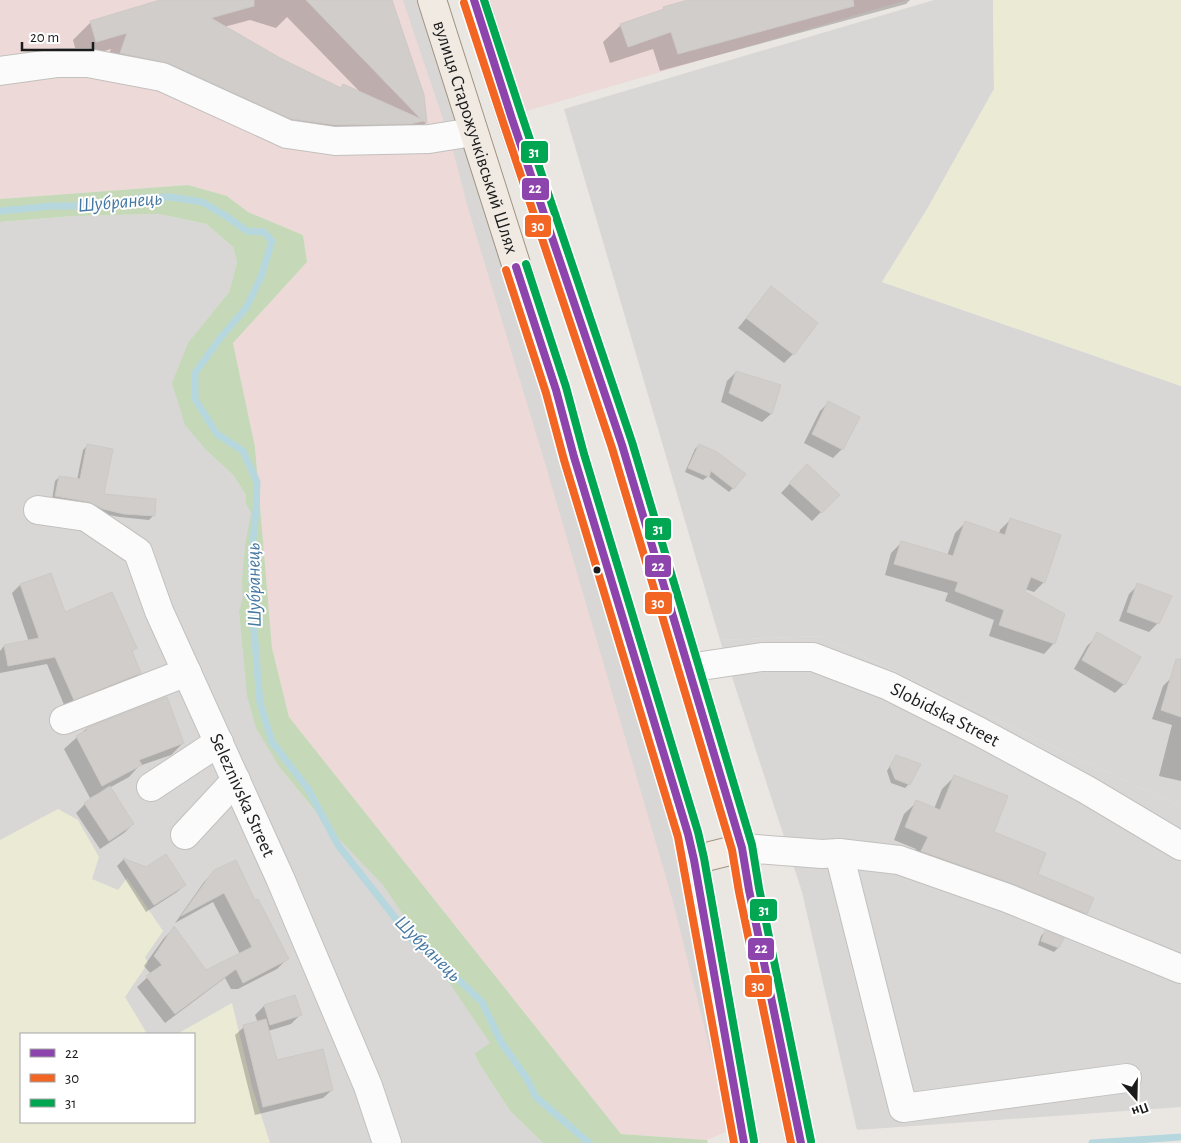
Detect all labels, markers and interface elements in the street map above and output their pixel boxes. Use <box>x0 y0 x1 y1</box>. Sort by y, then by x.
street label: вулиця Старожучківський Шлях <box>430 18 522 256</box>
scale bar <box>22 20 94 52</box>
text: 20 m <box>30 30 59 45</box>
line badge: 31 <box>520 140 549 164</box>
text: 31 <box>528 146 540 160</box>
line badge: 22 <box>521 177 550 201</box>
text: 22 <box>528 182 542 196</box>
water label: Шубранець <box>77 188 163 216</box>
line badge: 30 <box>524 214 552 238</box>
text: 30 <box>531 220 545 234</box>
line badge: 31 <box>644 517 672 541</box>
text: 31 <box>652 523 664 537</box>
water label: Шубранець <box>243 542 265 628</box>
line badge: 22 <box>644 554 672 578</box>
text: 22 <box>651 560 665 574</box>
unlabelled marker <box>592 565 602 575</box>
line badge: 30 <box>644 591 673 615</box>
text: 30 <box>651 597 665 611</box>
street label: Slobidska Street <box>888 679 1002 750</box>
street label: Seleznivska Street <box>206 731 279 860</box>
line badge: 31 <box>749 898 778 922</box>
text: 31 <box>758 904 770 918</box>
water label: Шубранець <box>391 912 465 986</box>
line badge: 22 <box>747 937 775 961</box>
text: 22 <box>754 942 768 956</box>
line badge: 30 <box>744 974 773 998</box>
text: 30 <box>751 980 765 994</box>
legend <box>20 1033 195 1123</box>
text: 22 <box>65 1046 79 1061</box>
text: 30 <box>65 1071 79 1086</box>
north arrow <box>1111 1073 1161 1123</box>
text: 31 <box>65 1096 76 1111</box>
text: Пн <box>1130 1100 1151 1119</box>

